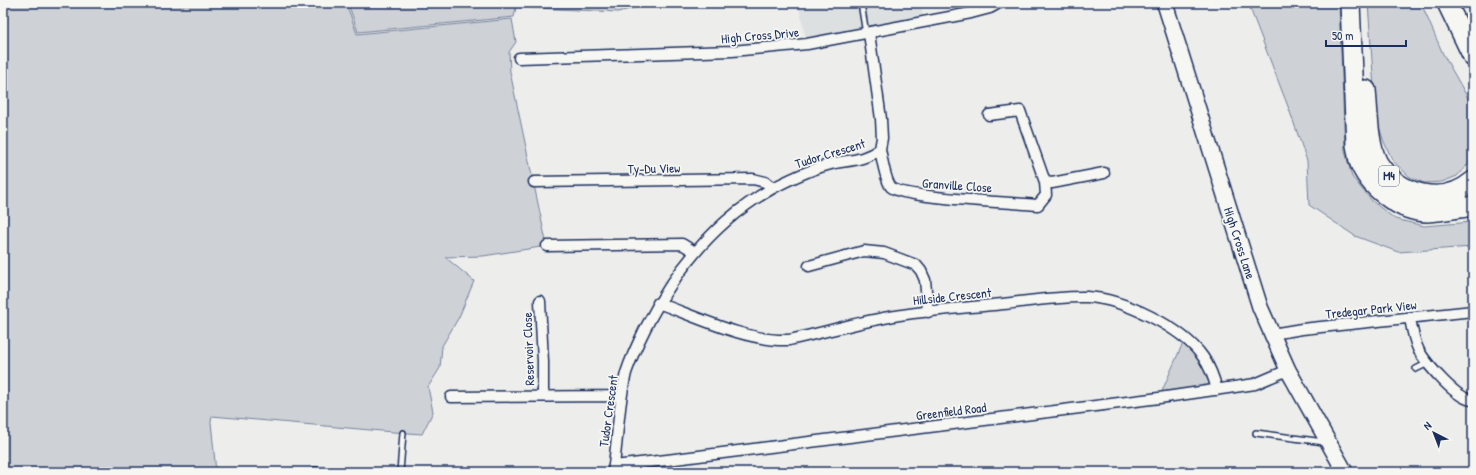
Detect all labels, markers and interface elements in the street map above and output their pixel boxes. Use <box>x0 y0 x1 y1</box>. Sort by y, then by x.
scale bar <box>1326 22 1406 48</box>
street label: High Cross Drive <box>720 23 800 47</box>
text: 50 m <box>1332 27 1353 44</box>
street label: Tudor Crescent <box>793 134 868 172</box>
street label: Ty-Du View <box>628 159 680 177</box>
road number: M4 <box>1379 166 1399 186</box>
street label: Granville Close <box>921 174 993 196</box>
street label: High Cross Lane <box>1220 205 1260 281</box>
street label: Hillside Crescent <box>912 283 993 309</box>
street label: Tredegar Park View <box>1325 295 1417 323</box>
street label: Reservoir Close <box>518 312 538 386</box>
street label: Tudor Crescent <box>594 373 622 448</box>
street label: Greenfield Road <box>915 398 987 424</box>
north arrow <box>1414 413 1454 453</box>
text: N <box>1420 418 1434 433</box>

